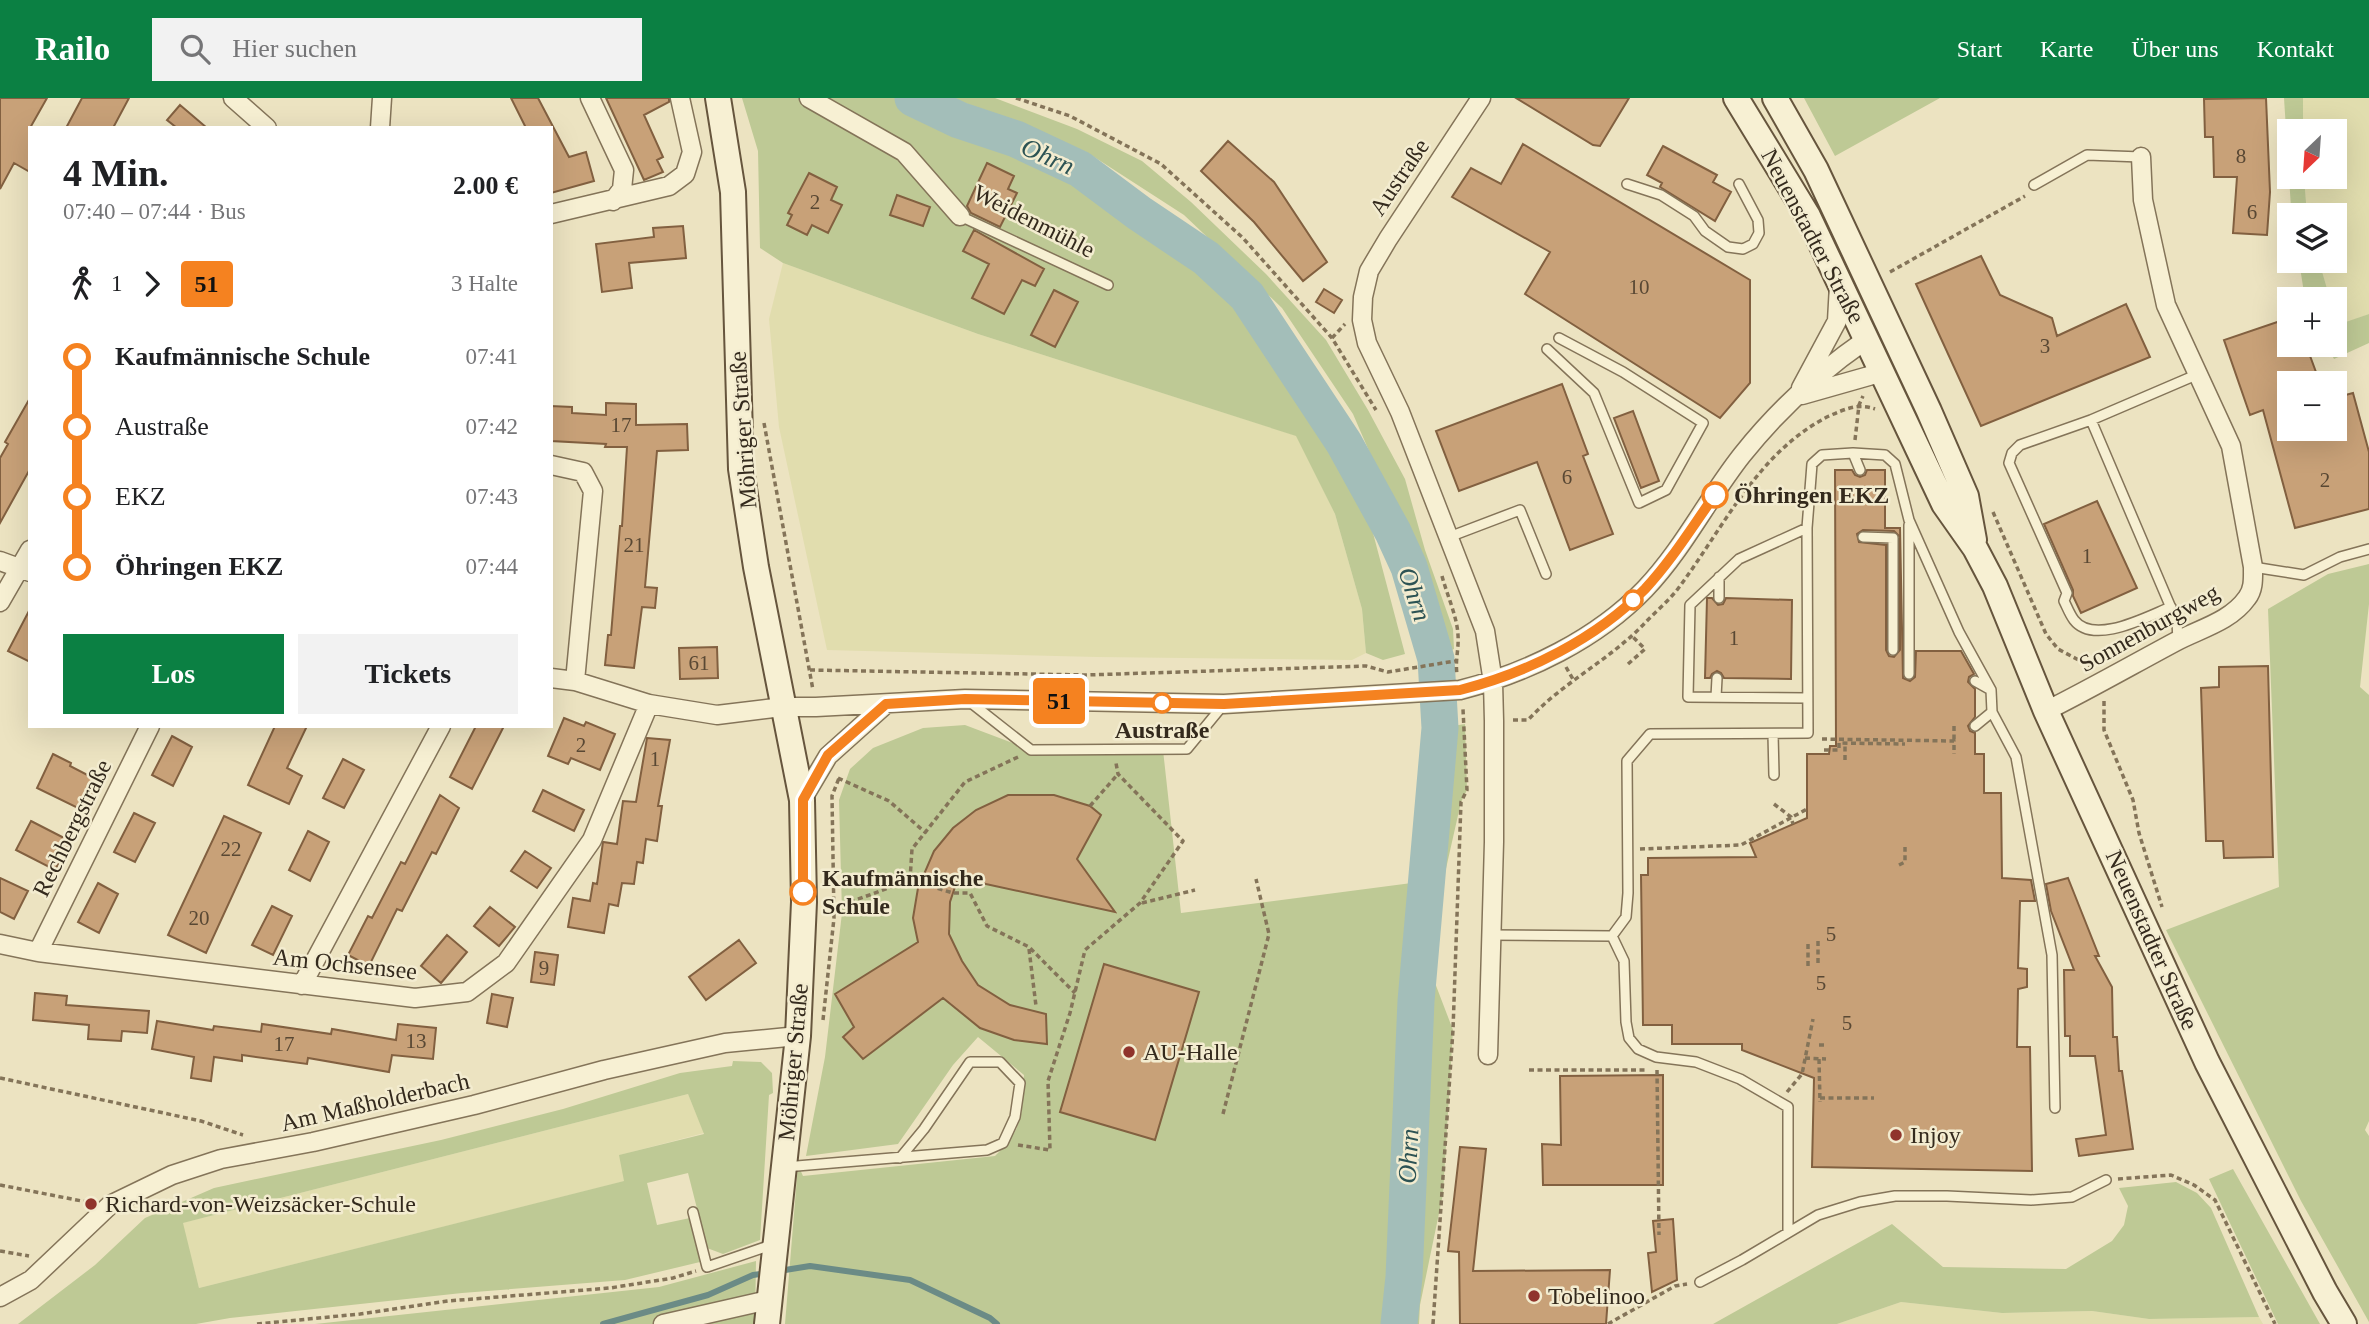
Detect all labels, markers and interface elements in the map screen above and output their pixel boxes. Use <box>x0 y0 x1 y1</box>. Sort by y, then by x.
search box <box>152 18 642 81</box>
icon: search <box>176 30 214 68</box>
text: Railo <box>35 31 110 67</box>
text: Hier suchen <box>232 34 357 63</box>
text: Start <box>1957 36 2002 62</box>
text: Karte <box>2040 36 2093 62</box>
text: Über uns <box>2131 36 2219 62</box>
text: Kontakt <box>2257 36 2334 62</box>
north arrow <box>2277 119 2347 189</box>
map controls <box>2277 119 2347 441</box>
water label: Ohrn <box>1017 132 1079 181</box>
street label: Austraße <box>1364 134 1434 220</box>
street label: Neuenstadter Straße <box>1756 144 1870 328</box>
house number: 8 <box>2236 144 2246 168</box>
text: 4 Min. <box>63 152 169 194</box>
text: 2.00 € <box>453 171 518 200</box>
street label: Weidenmühle <box>969 179 1099 263</box>
house number: 2 <box>810 190 820 214</box>
text: 07:40 – 07:44 · Bus <box>63 199 246 224</box>
house number: 6 <box>2247 200 2257 224</box>
button: layers <box>2277 203 2347 273</box>
icon: walk <box>63 265 101 303</box>
icon: forward <box>133 265 171 303</box>
text: 1 <box>111 271 123 296</box>
text: 51 <box>195 271 219 297</box>
text: 3 Halte <box>451 271 518 296</box>
house number: 10 <box>1629 275 1650 299</box>
button: + <box>2277 287 2347 357</box>
house number: 3 <box>2040 334 2050 358</box>
text: Kaufmännische Schule <box>115 342 370 371</box>
text: 07:41 <box>466 344 518 369</box>
street label: Möhriger Straße <box>725 350 761 510</box>
button: − <box>2277 371 2347 441</box>
text: Austraße <box>115 412 209 441</box>
house number: 17 <box>611 413 632 437</box>
text: 07:42 <box>466 414 518 439</box>
house number: 6 <box>1562 465 1572 489</box>
house number: 2 <box>2320 468 2330 492</box>
text: EKZ <box>115 482 166 511</box>
marker: Öhringen EKZ <box>1702 482 1728 508</box>
place label: Öhringen EKZ <box>1734 482 1889 508</box>
text: 07:43 <box>466 484 518 509</box>
house number: 21 <box>624 533 645 557</box>
house number: 1 <box>2082 544 2092 568</box>
text: Öhringen EKZ <box>115 552 283 581</box>
text: 07:44 <box>466 554 518 579</box>
water label: Ohrn <box>1392 564 1437 625</box>
street label: Sonnenburgweg <box>2075 579 2223 677</box>
unlabelled marker <box>1623 590 1643 610</box>
house number: 1 <box>1729 626 1739 650</box>
button: Los <box>63 634 284 714</box>
button: Tickets <box>298 634 518 714</box>
house number: 61 <box>689 651 710 675</box>
line badge: 51 <box>1028 678 1090 724</box>
text: 51 <box>1047 688 1071 714</box>
marker: Austraße <box>1152 693 1172 713</box>
place label: Austraße <box>1115 717 1210 743</box>
house number: 2 <box>576 733 586 757</box>
house number: 1 <box>650 747 660 771</box>
street label: Rechbergstraße <box>28 755 116 901</box>
house number: 22 <box>221 837 242 861</box>
street label: Neuenstadter Straße <box>2101 846 2203 1034</box>
place label: Kaufmännische Schule <box>822 865 984 919</box>
marker: Kaufmännische Schule <box>790 879 816 905</box>
house number: 20 <box>189 906 210 930</box>
house number: 5 <box>1826 922 1836 946</box>
street label: Am Ochsensee <box>272 944 418 984</box>
house number: 9 <box>539 956 549 980</box>
house number: 5 <box>1816 971 1826 995</box>
street label: Möhriger Straße <box>773 982 813 1142</box>
house number: 5 <box>1842 1011 1852 1035</box>
house number: 13 <box>406 1029 427 1053</box>
house number: 17 <box>274 1032 295 1056</box>
place label: AU-Halle <box>1143 1039 1238 1065</box>
marker: AU-Halle <box>1121 1044 1137 1060</box>
street label: Am Maßholderbach <box>278 1068 472 1136</box>
place label: Injoy <box>1910 1122 1961 1148</box>
marker: Injoy <box>1888 1127 1904 1143</box>
water label: Ohrn <box>1393 1128 1424 1184</box>
place label: Richard-von-Weizsäcker-Schule <box>105 1191 416 1217</box>
marker: Richard-von-Weizsäcker-Schule <box>83 1196 99 1212</box>
place label: Tobelinoo <box>1548 1283 1645 1309</box>
marker: Tobelinoo <box>1526 1288 1542 1304</box>

